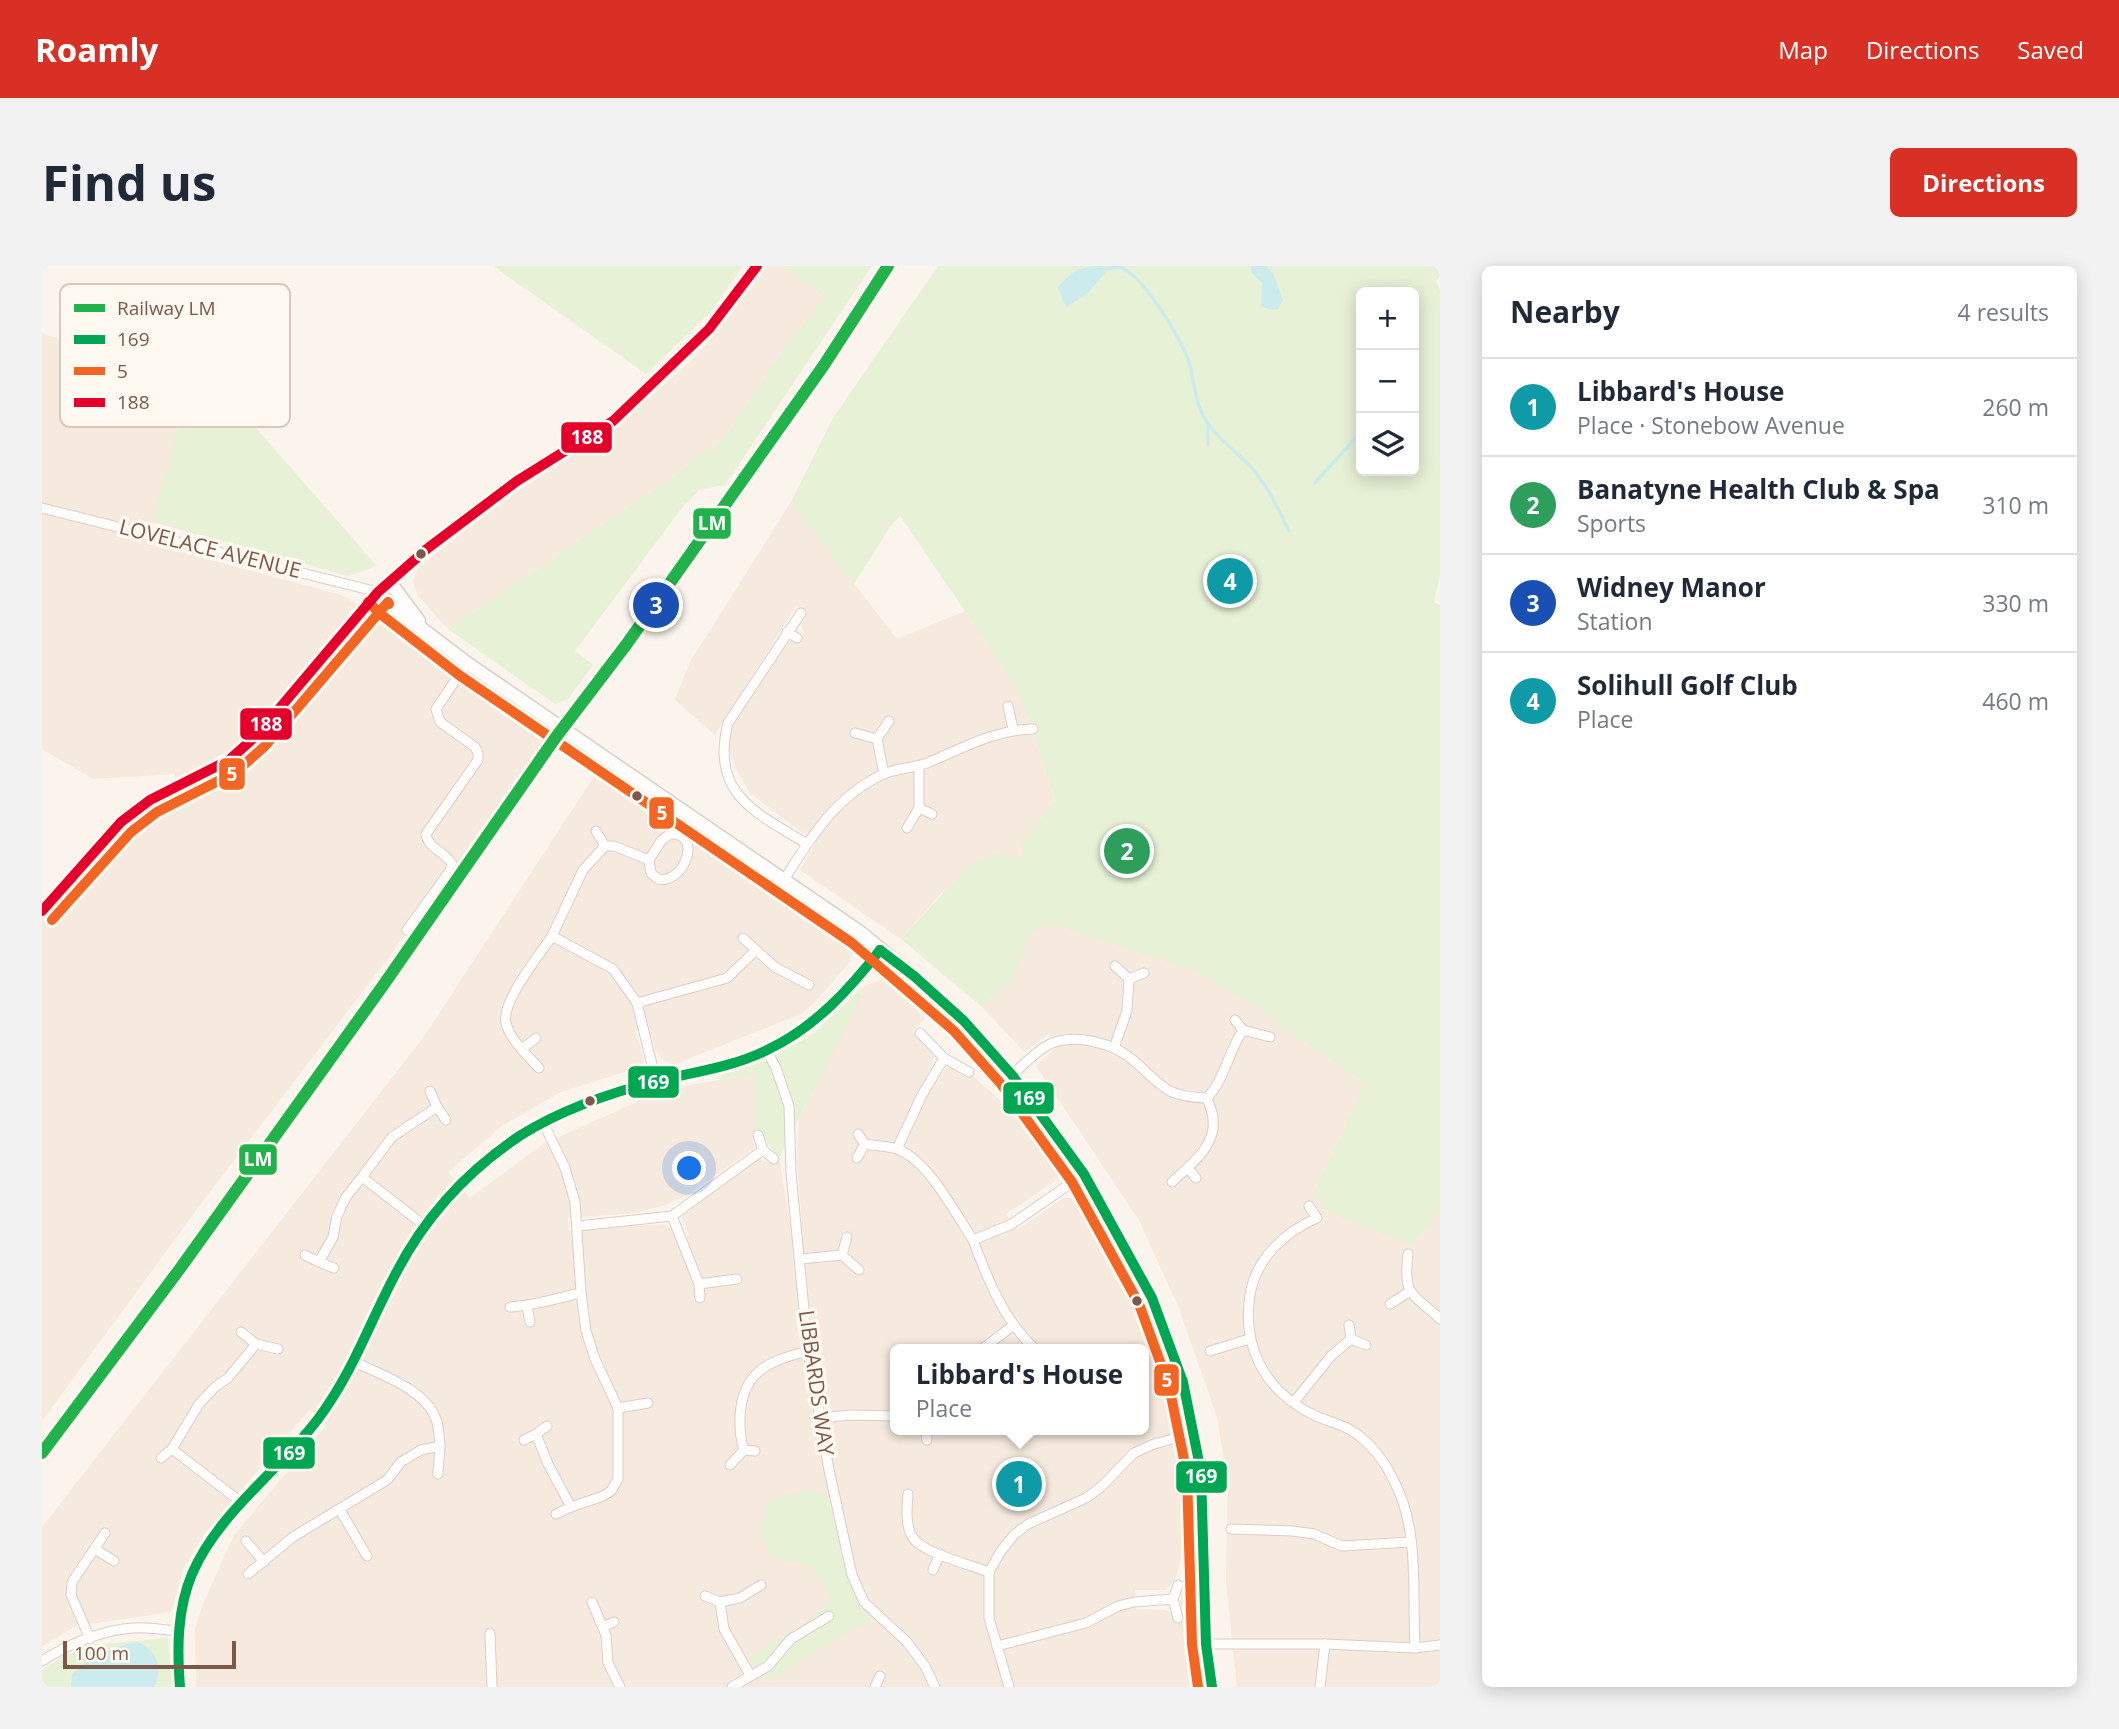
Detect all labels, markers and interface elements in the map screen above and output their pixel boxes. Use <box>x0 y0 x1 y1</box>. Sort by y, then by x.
text: Roamly <box>35 27 158 72</box>
text: Map <box>1778 33 1828 66</box>
text: Directions <box>1866 33 1979 66</box>
text: Saved <box>2017 33 2084 66</box>
button: Directions <box>1890 148 2077 217</box>
text: Find us <box>42 149 216 215</box>
legend <box>60 284 290 427</box>
map controls <box>1356 287 1419 476</box>
button: + <box>1356 287 1419 350</box>
text: Nearby <box>1510 291 1620 332</box>
text: Railway LM <box>117 295 216 321</box>
text: 4 results <box>1958 296 2049 328</box>
text: 169 <box>117 326 150 352</box>
button: − <box>1356 350 1419 413</box>
text: 5 <box>117 358 128 384</box>
text: Libbard's House <box>1577 373 1784 409</box>
text: 188 <box>117 389 150 415</box>
text: 1 <box>1526 391 1540 423</box>
text: 260 m <box>1982 391 2049 423</box>
text: Place · Stonebow Avenue <box>1577 409 1845 441</box>
button: layers <box>1356 413 1419 476</box>
line badge: 188 <box>560 421 613 454</box>
text: 188 <box>571 424 603 450</box>
text: Banatyne Health Club & Spa <box>1577 471 1940 507</box>
text: 2 <box>1526 489 1540 521</box>
text: 310 m <box>1982 489 2049 521</box>
line badge: LM <box>692 507 732 540</box>
text: Sports <box>1577 507 1646 539</box>
text: LM <box>698 510 726 536</box>
street label: LOVELACE AVENUE <box>116 512 304 584</box>
unlabelled marker <box>414 547 428 561</box>
pin: 4 <box>1207 555 1253 607</box>
text: Widney Manor <box>1577 569 1766 605</box>
pin: 3 <box>633 579 679 631</box>
text: 3 <box>1526 587 1540 619</box>
text: 330 m <box>1982 587 2049 619</box>
text: Station <box>1577 605 1653 637</box>
text: Solihull Golf Club <box>1577 667 1798 703</box>
text: 4 <box>1526 685 1540 717</box>
text: 460 m <box>1982 685 2049 717</box>
text: Place <box>1577 703 1633 735</box>
line badge: 188 <box>239 707 293 741</box>
text: 188 <box>250 711 282 737</box>
line badge: 5 <box>218 757 246 791</box>
text: 5 <box>227 761 237 787</box>
unlabelled marker <box>630 789 644 803</box>
line badge: 5 <box>648 796 675 830</box>
text: 5 <box>657 800 667 826</box>
pin: 2 <box>1104 825 1150 877</box>
line badge: 169 <box>627 1065 680 1099</box>
text: 169 <box>637 1069 669 1095</box>
line badge: 169 <box>1002 1081 1055 1115</box>
text: 169 <box>1013 1085 1045 1111</box>
unlabelled marker <box>583 1094 597 1108</box>
line badge: LM <box>238 1143 278 1176</box>
text: LM <box>244 1146 272 1172</box>
your location <box>672 1151 706 1185</box>
unlabelled marker <box>1130 1294 1144 1308</box>
street label: LIBBARDS WAY <box>793 1308 841 1458</box>
popup <box>890 1344 1149 1435</box>
text: Libbard's House <box>916 1356 1123 1392</box>
line badge: 5 <box>1153 1363 1180 1397</box>
text: 5 <box>1162 1367 1172 1393</box>
text: Place <box>916 1392 972 1424</box>
line badge: 169 <box>262 1436 316 1470</box>
text: 169 <box>273 1440 305 1466</box>
pin: 1 <box>996 1458 1042 1510</box>
line badge: 169 <box>1175 1460 1228 1494</box>
text: 169 <box>1185 1463 1217 1489</box>
scale bar <box>63 1638 236 1670</box>
text: 100 m <box>74 1640 129 1666</box>

